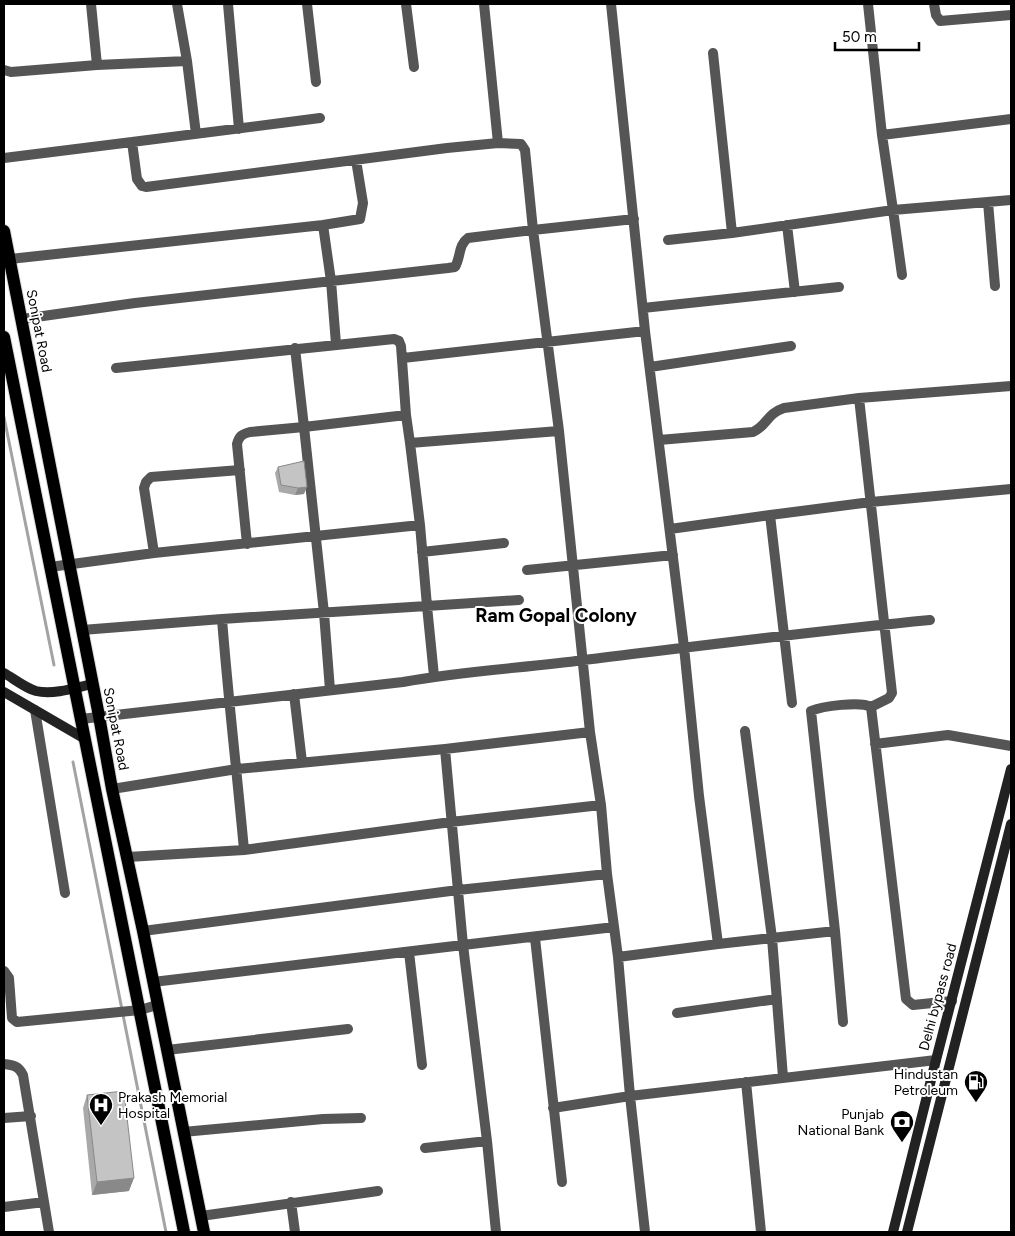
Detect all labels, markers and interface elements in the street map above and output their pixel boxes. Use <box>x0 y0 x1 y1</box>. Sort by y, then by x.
scale bar <box>835 20 919 52</box>
text: 50 m <box>842 28 877 46</box>
street label: Sonipat Road <box>23 288 55 374</box>
district label: Ram Gopal Colony <box>475 604 637 627</box>
street label: Sonipat Road <box>100 686 132 772</box>
street label: Delhi bypass road <box>916 941 960 1053</box>
place label: Hindustan Petroleum <box>894 1066 958 1099</box>
fuel station icon: Hindustan Petroleum <box>963 1069 989 1103</box>
place label: Prakash Memorial Hospital <box>118 1089 227 1122</box>
hospital icon: Prakash Memorial Hospital <box>88 1092 114 1126</box>
place label: Punjab National Bank <box>798 1106 884 1139</box>
bank icon: Punjab National Bank <box>889 1109 915 1143</box>

